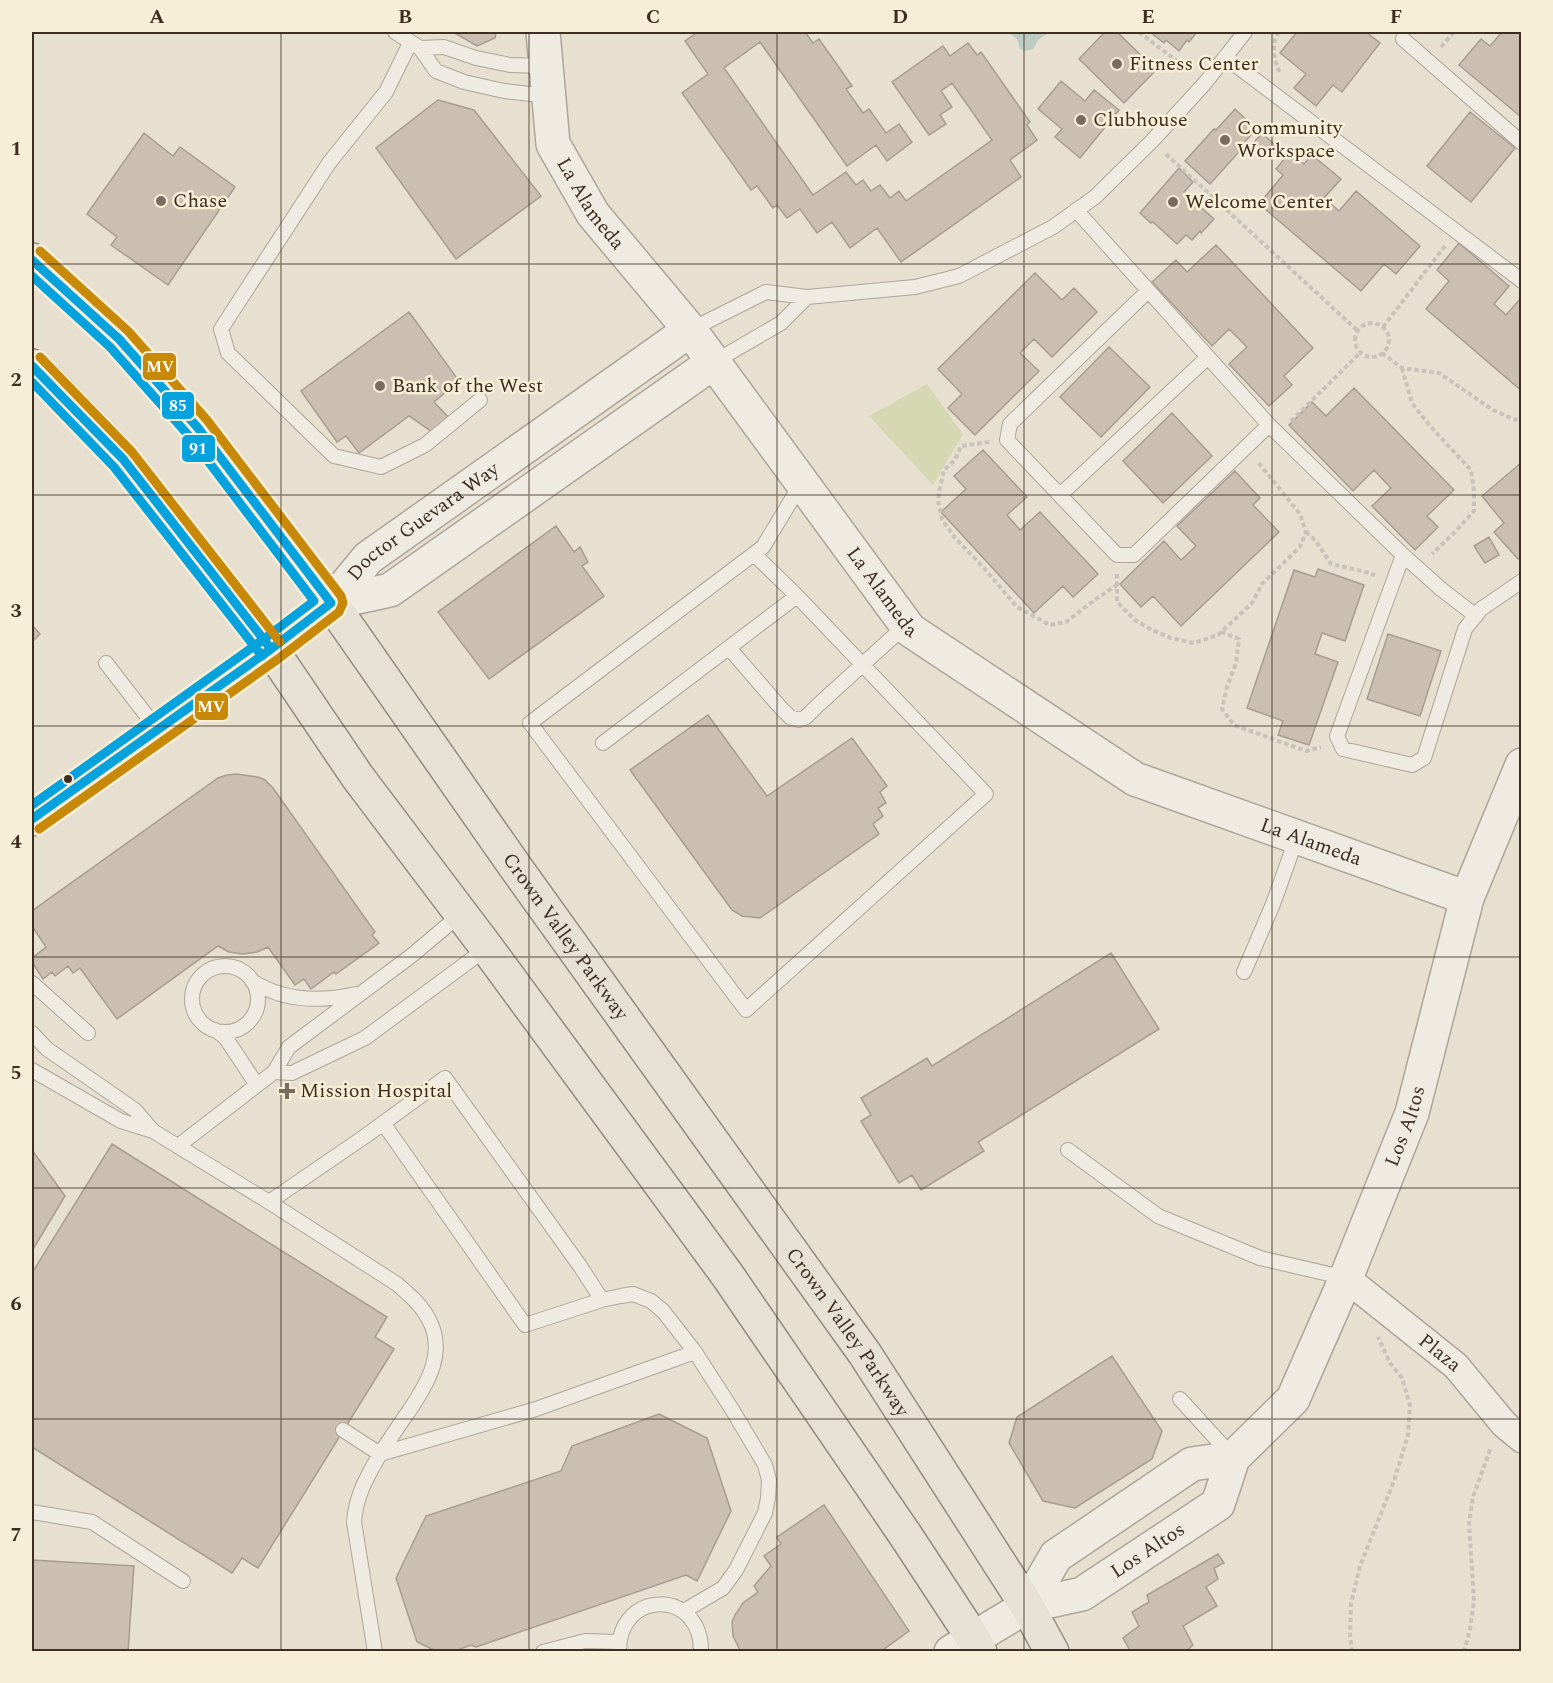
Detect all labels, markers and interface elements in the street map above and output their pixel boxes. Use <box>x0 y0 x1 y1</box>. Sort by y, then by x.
text: A <box>149 2 165 32</box>
text: B <box>398 2 412 32</box>
text: C <box>646 2 660 32</box>
text: D <box>892 2 908 32</box>
text: E <box>1141 2 1155 32</box>
text: F <box>1390 2 1402 32</box>
place label: Fitness Center <box>1129 49 1259 79</box>
marker: Fitness Center <box>1110 57 1124 71</box>
place label: Clubhouse <box>1093 105 1188 135</box>
marker: Clubhouse <box>1074 113 1088 127</box>
place label: Community Workspace <box>1237 113 1344 166</box>
marker: Community Workspace <box>1218 133 1232 147</box>
text: 1 <box>10 134 22 164</box>
street label: La Alameda <box>549 152 632 257</box>
place label: Chase <box>173 186 227 216</box>
place label: Welcome Center <box>1185 187 1333 217</box>
marker: Chase <box>154 194 168 208</box>
marker: Welcome Center <box>1166 195 1180 209</box>
line badge: MV <box>142 352 177 381</box>
text: MV <box>146 355 174 379</box>
text: 2 <box>10 365 22 395</box>
place label: Bank of the West <box>392 371 543 401</box>
marker: Bank of the West <box>373 379 387 393</box>
line badge: 85 <box>161 391 195 420</box>
text: 85 <box>169 394 187 418</box>
line badge: 91 <box>181 434 216 463</box>
text: 91 <box>189 437 207 461</box>
street label: Doctor Guevara Way <box>340 454 507 588</box>
street label: La Alameda <box>839 540 923 646</box>
text: 3 <box>10 596 22 626</box>
line badge: MV <box>194 692 229 721</box>
text: MV <box>197 695 225 719</box>
unlabelled marker <box>62 773 74 785</box>
street label: La Alameda <box>1256 810 1366 874</box>
text: 4 <box>10 827 22 857</box>
street label: Crown Valley Parkway <box>495 847 637 1028</box>
text: 5 <box>10 1058 22 1088</box>
place label: Mission Hospital <box>300 1076 452 1106</box>
marker: Mission Hospital <box>278 1082 296 1100</box>
street label: Los Altos <box>1377 1083 1433 1171</box>
street label: Crown Valley Parkway <box>778 1241 917 1424</box>
text: 6 <box>10 1289 22 1319</box>
street label: Plaza <box>1412 1326 1468 1380</box>
street label: Los Altos <box>1104 1515 1191 1586</box>
text: 7 <box>10 1520 22 1550</box>

